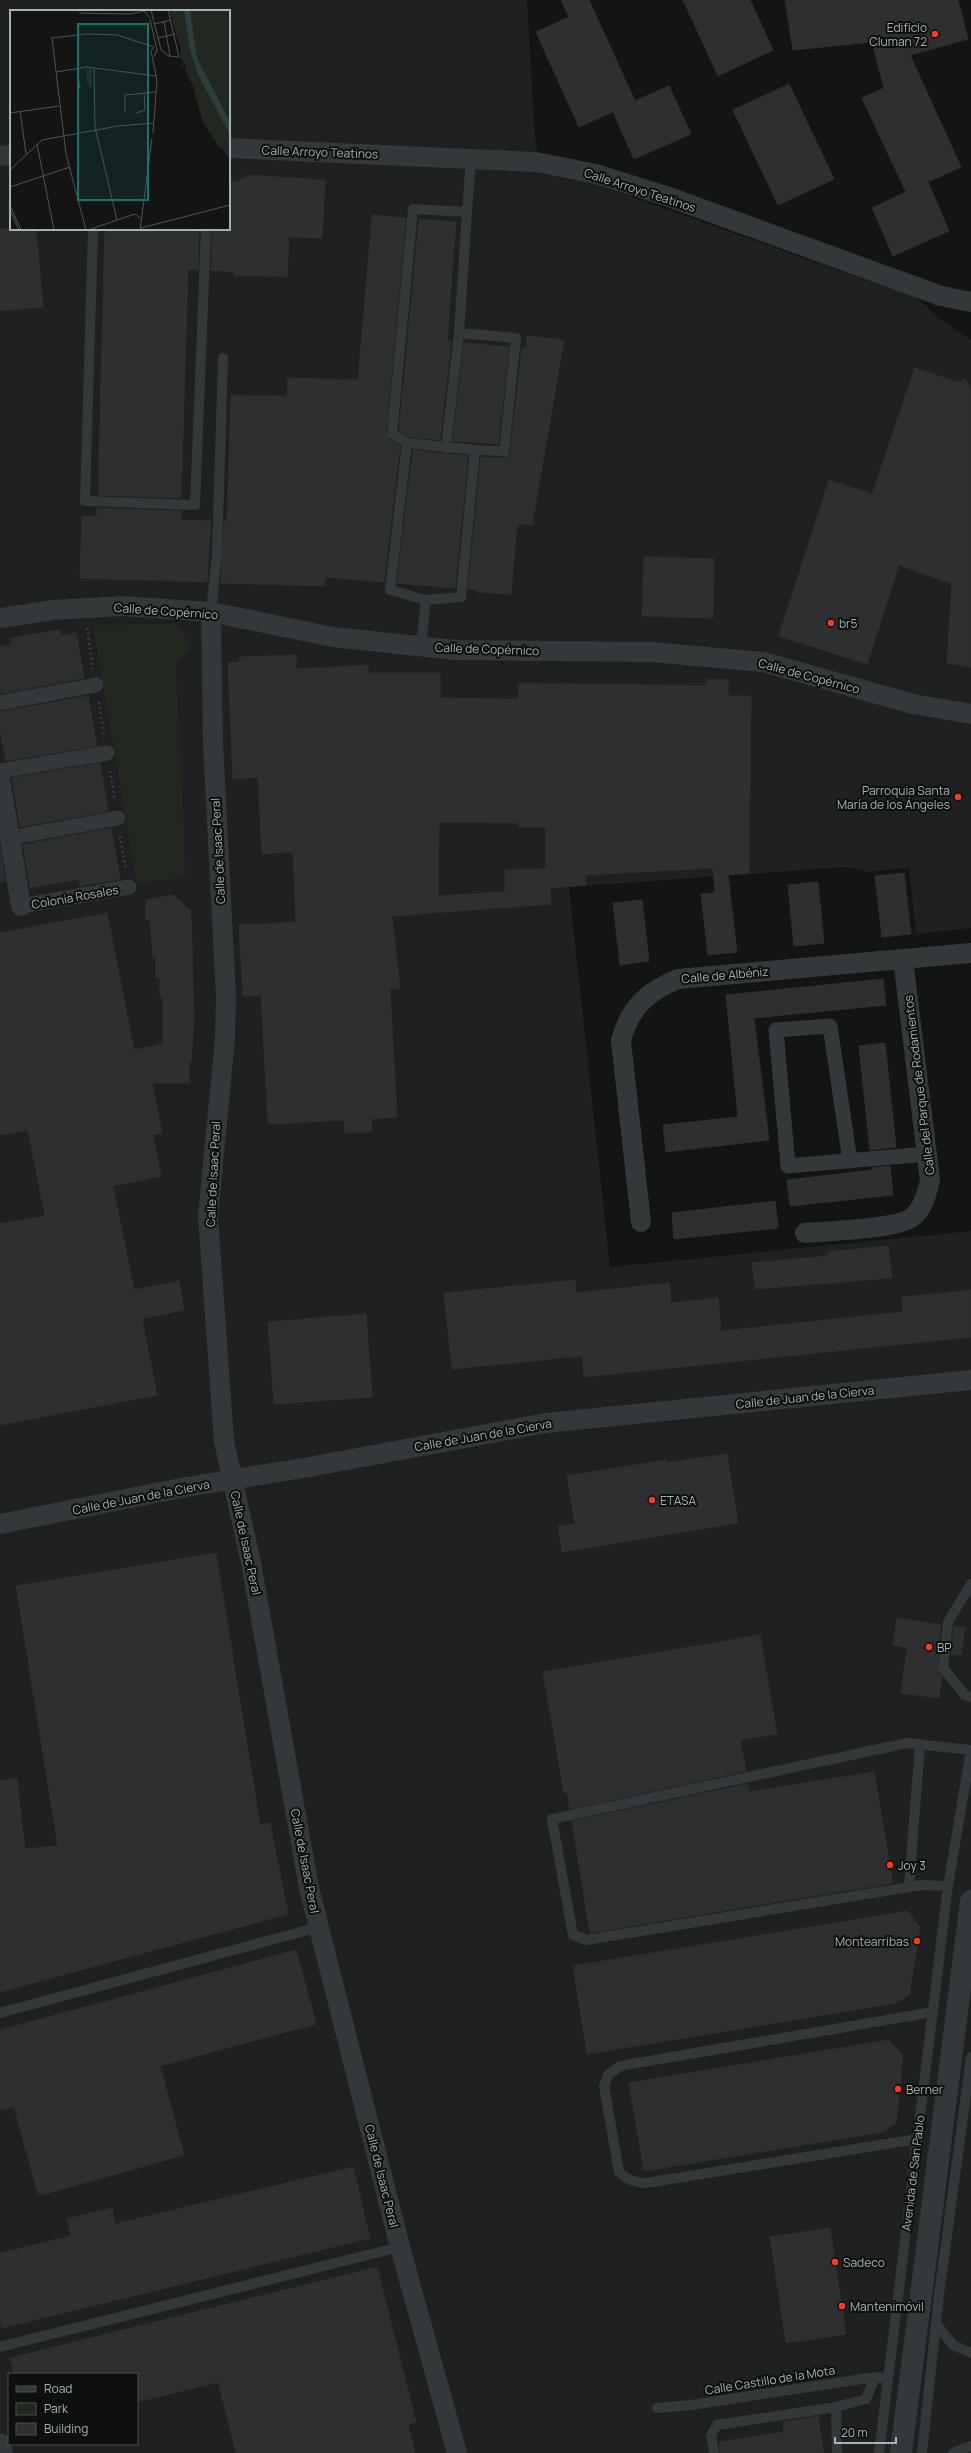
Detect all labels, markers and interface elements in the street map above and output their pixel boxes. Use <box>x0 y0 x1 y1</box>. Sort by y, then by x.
inset map <box>10 10 230 230</box>
place label: Edificio Cluman 72 <box>869 19 927 50</box>
marker: Edificio Cluman 72 <box>930 29 940 39</box>
street label: Calle Arroyo Teatinos <box>261 141 379 163</box>
street label: Calle Arroyo Teatinos <box>582 164 698 216</box>
street label: Calle de Copérnico <box>113 599 219 623</box>
place label: br5 <box>839 615 857 632</box>
marker: br5 <box>826 618 836 628</box>
street label: Calle de Copérnico <box>435 639 539 659</box>
street label: Calle de Copérnico <box>756 654 862 698</box>
place label: Parroquia Santa María de los Ángeles <box>837 782 950 813</box>
marker: Parroquia Santa María de los Ángeles <box>953 792 963 802</box>
street label: Calle de Isaac Peral <box>207 798 229 904</box>
street label: Colonia Rosales <box>30 881 120 913</box>
street label: Calle de Albéniz <box>681 963 769 987</box>
street label: Calle del Parque de Rodamientos <box>900 994 938 1176</box>
street label: Calle de Isaac Peral <box>202 1121 224 1227</box>
street label: Calle de Juan de la Cierva <box>735 1381 875 1413</box>
street label: Calle de Juan de la Cierva <box>413 1415 553 1455</box>
street label: Calle de Juan de la Cierva <box>71 1475 211 1519</box>
street label: Calle de Isaac Peral <box>227 1489 265 1597</box>
place label: ETASA <box>660 1492 697 1509</box>
marker: ETASA <box>647 1495 657 1505</box>
place label: BP <box>937 1639 952 1656</box>
marker: BP <box>924 1642 934 1652</box>
street label: Calle de Isaac Peral <box>287 1807 323 1915</box>
place label: Joy 3 <box>898 1857 926 1874</box>
marker: Joy 3 <box>885 1860 895 1870</box>
place label: Montearribas <box>835 1933 909 1950</box>
marker: Montearribas <box>912 1936 922 1946</box>
place label: Berner <box>906 2081 944 2098</box>
marker: Berner <box>893 2084 903 2094</box>
street label: Avenida de San Pablo <box>897 2114 929 2232</box>
street label: Calle de Isaac Peral <box>361 2122 403 2230</box>
place label: Sadeco <box>843 2254 885 2271</box>
marker: Sadeco <box>830 2257 840 2267</box>
place label: Mantenimóvil <box>850 2298 924 2315</box>
marker: Mantenimóvil <box>837 2301 847 2311</box>
street label: Calle Castillo de la Mota <box>704 2361 836 2399</box>
legend <box>8 2373 138 2445</box>
text: Road <box>44 2380 72 2397</box>
text: Park <box>44 2400 69 2417</box>
scale bar <box>835 2419 896 2445</box>
text: Building <box>44 2420 88 2437</box>
text: 20 m <box>841 2424 868 2441</box>

